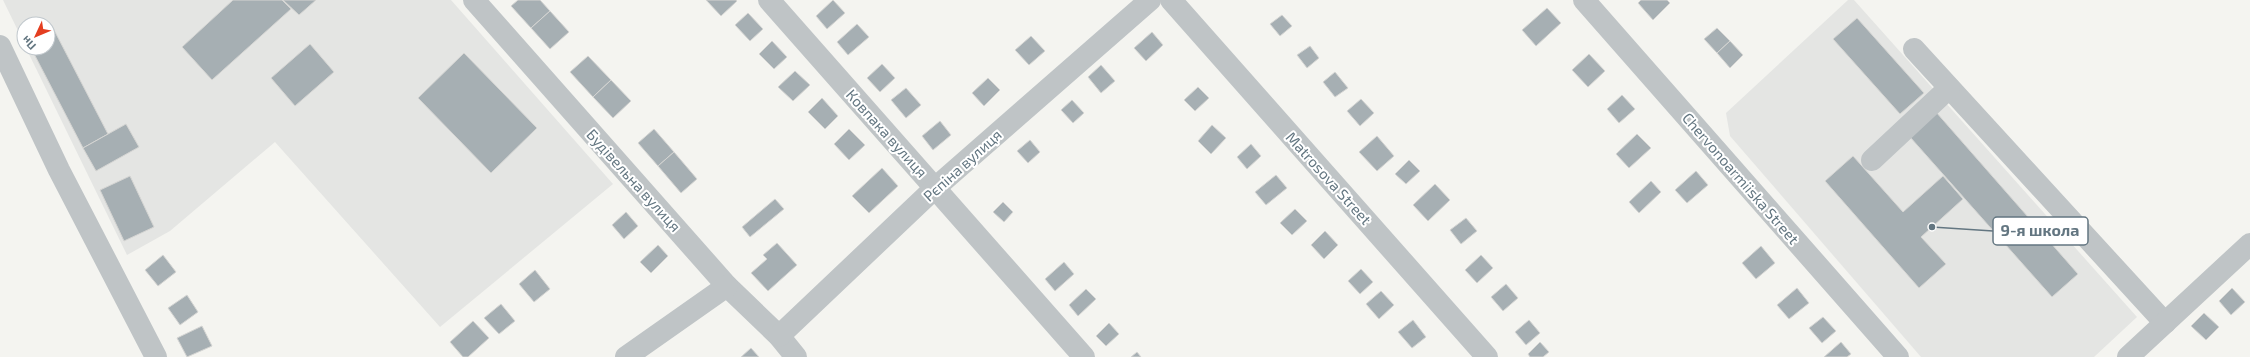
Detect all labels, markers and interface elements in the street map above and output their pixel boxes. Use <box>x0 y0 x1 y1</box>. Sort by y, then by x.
north arrow <box>16 16 56 56</box>
text: Пн <box>19 34 38 53</box>
street label: Ковпака вулиця <box>842 85 931 181</box>
street label: Chervonoarmiiska Street <box>1679 109 1803 248</box>
street label: Будівельна вулиця <box>582 125 685 236</box>
street label: Рєпіна вулиця <box>919 125 1006 206</box>
street label: Matrosova Street <box>1283 128 1376 228</box>
callout: 9-я школа <box>1993 217 2088 245</box>
text: 9-я школа <box>2001 220 2079 239</box>

